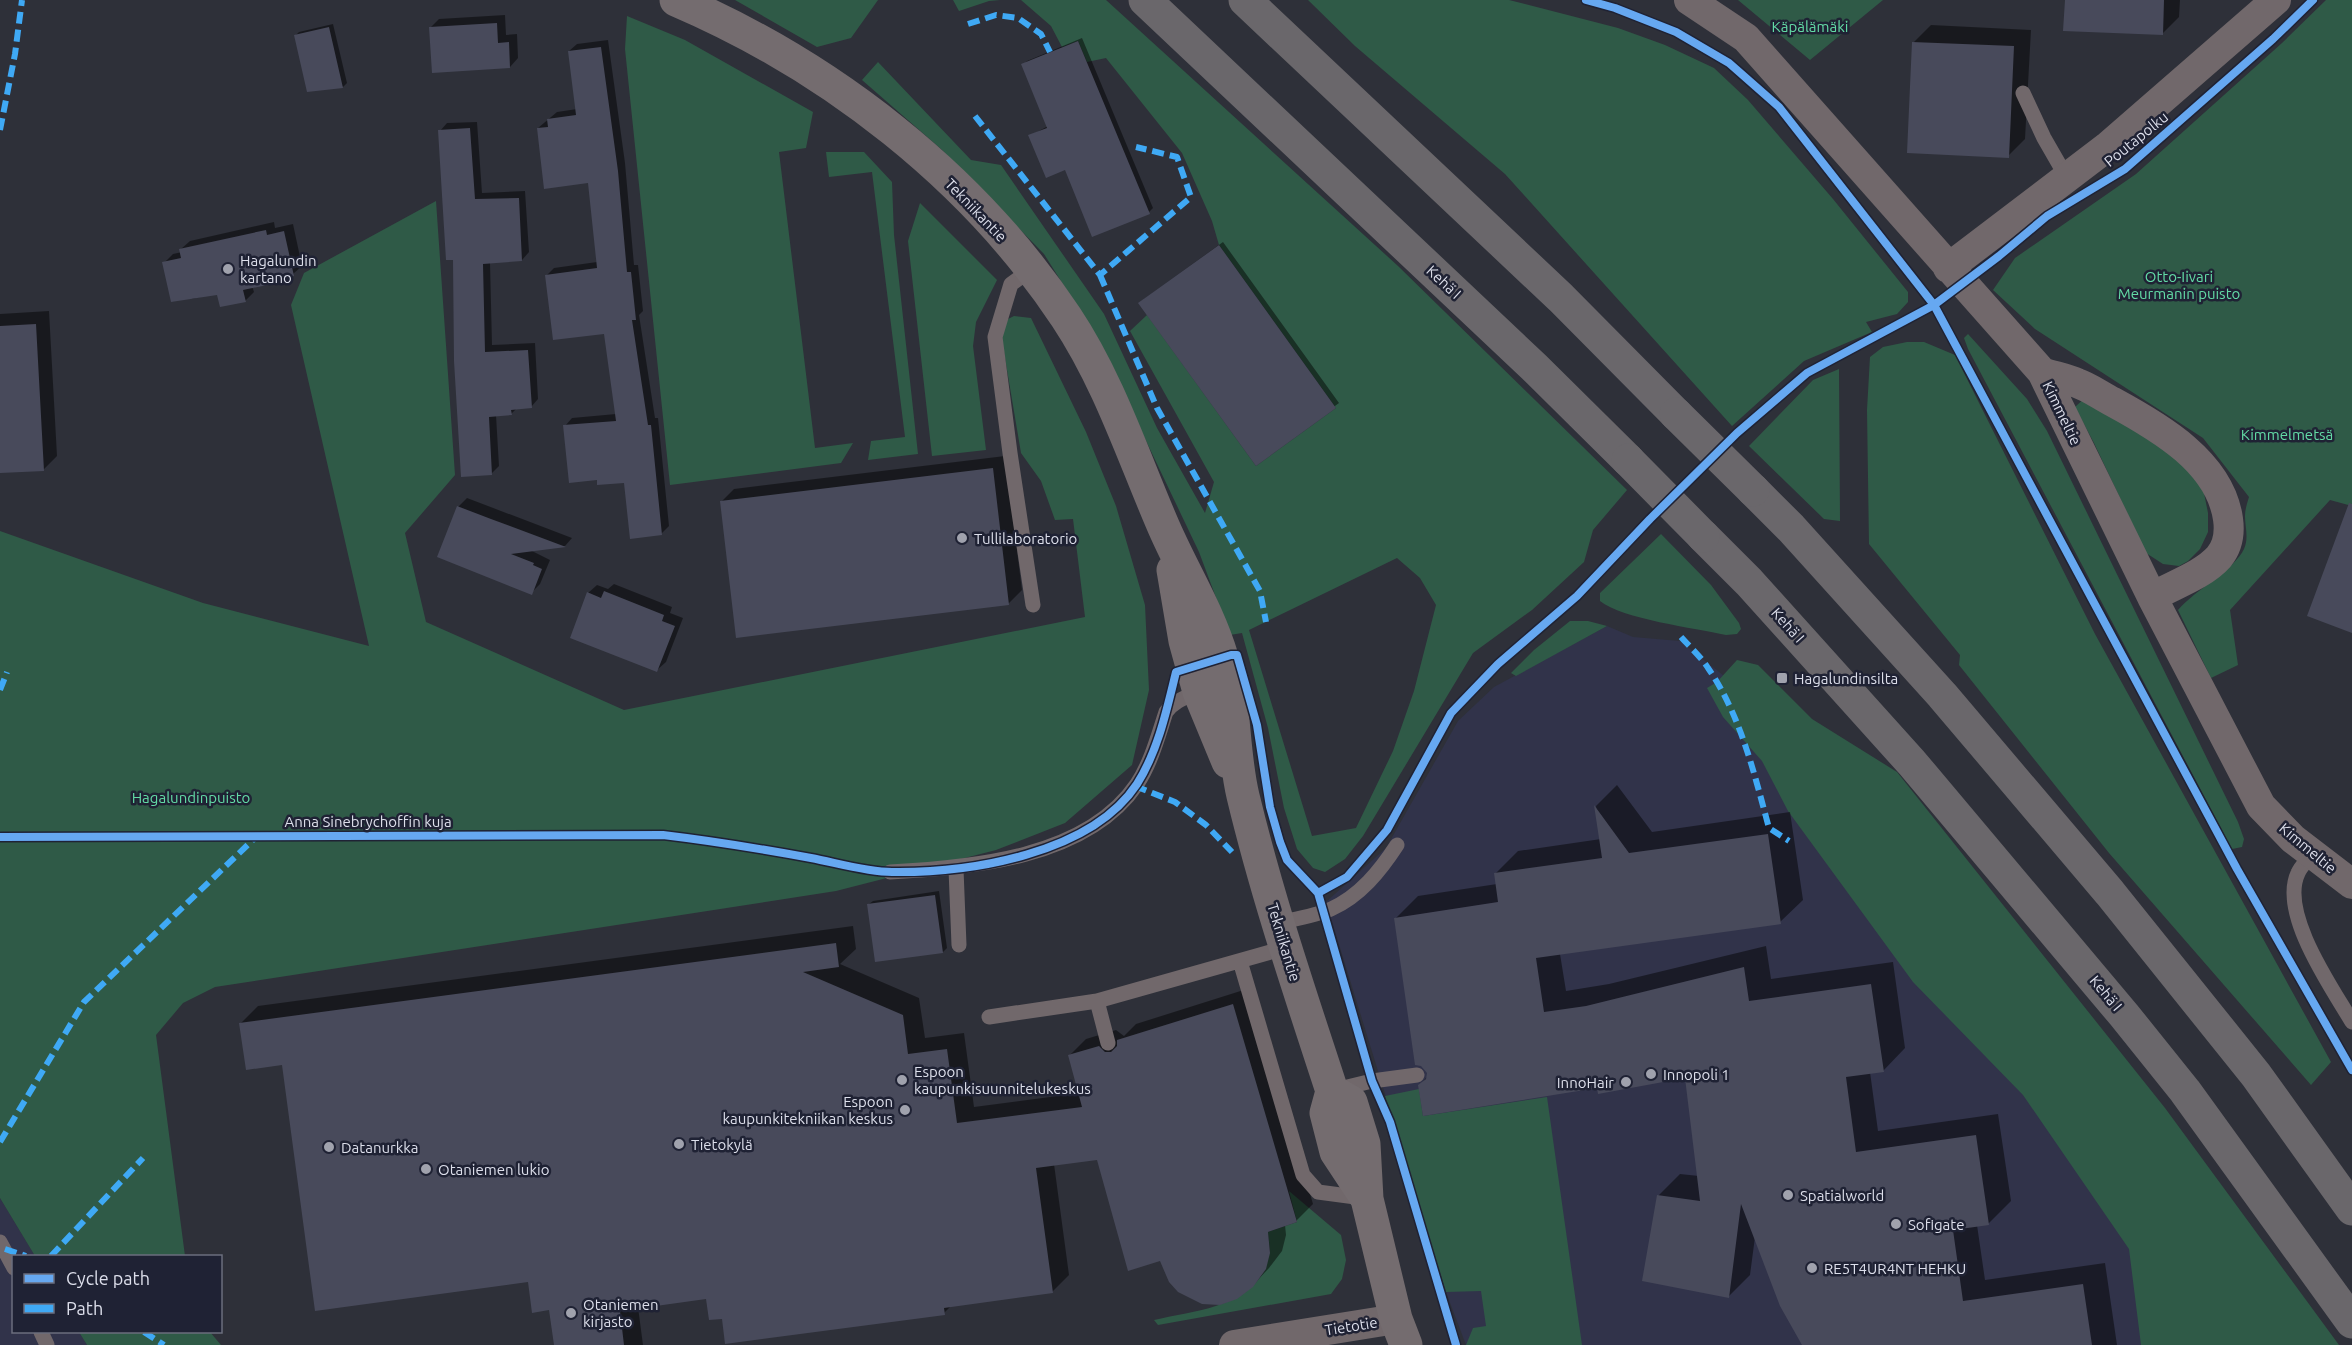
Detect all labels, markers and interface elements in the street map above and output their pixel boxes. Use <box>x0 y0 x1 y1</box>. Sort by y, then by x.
park label: Käpälämäki <box>1772 18 1848 35</box>
street label: Poutapolku <box>2101 108 2171 170</box>
street label: Tekniikantie <box>942 175 1010 245</box>
place label: Hagalundin kartano <box>240 252 317 286</box>
marker: Hagalundin kartano <box>221 262 235 276</box>
street label: Kehä I <box>1423 262 1465 302</box>
park label: Otto-Iivari Meurmanin puisto <box>2118 268 2240 302</box>
street label: Kimmeltie <box>2039 378 2085 448</box>
park label: Kimmelmetsä <box>2241 426 2333 443</box>
place label: Tullilaboratorio <box>974 530 1077 547</box>
marker: Tullilaboratorio <box>955 531 969 545</box>
street label: Kehä I <box>1768 604 1808 646</box>
place label: Hagalundinsilta <box>1794 670 1898 687</box>
marker: Hagalundinsilta <box>1775 671 1789 685</box>
park label: Hagalundinpuisto <box>132 789 250 806</box>
street label: Anna Sinebrychoffin kuja <box>284 813 452 830</box>
street label: Kimmeltie <box>2276 819 2340 877</box>
street label: Tekniikantie <box>1264 901 1304 983</box>
street label: Kehä I <box>2086 972 2126 1014</box>
place label: Espoon kaupunkisuunnitelukeskus <box>914 1063 1091 1097</box>
place label: Innopoli 1 <box>1663 1066 1730 1083</box>
marker: Innopoli 1 <box>1644 1067 1658 1081</box>
marker: Espoon kaupunkisuunnitelukeskus <box>895 1073 909 1087</box>
place label: InnoHair <box>1557 1074 1614 1091</box>
marker: InnoHair <box>1619 1075 1633 1089</box>
place label: Espoon kaupunkitekniikan keskus <box>722 1093 893 1127</box>
marker: Espoon kaupunkitekniikan keskus <box>898 1103 912 1117</box>
place label: Tietokylä <box>691 1136 753 1153</box>
marker: Tietokylä <box>672 1137 686 1151</box>
place label: Datanurkka <box>341 1139 419 1156</box>
marker: Datanurkka <box>322 1140 336 1154</box>
place label: Otaniemen lukio <box>438 1161 549 1178</box>
marker: Otaniemen lukio <box>419 1162 433 1176</box>
place label: Spatialworld <box>1800 1187 1884 1204</box>
marker: Spatialworld <box>1781 1188 1795 1202</box>
place label: Sofigate <box>1908 1216 1964 1233</box>
marker: Sofigate <box>1889 1217 1903 1231</box>
legend <box>12 1255 222 1333</box>
place label: RE5T4UR4NT HEHKU <box>1824 1260 1966 1277</box>
marker: RE5T4UR4NT HEHKU <box>1805 1261 1819 1275</box>
text: Cycle path <box>66 1268 150 1288</box>
place label: Otaniemen kirjasto <box>583 1296 659 1330</box>
text: Path <box>66 1298 103 1318</box>
marker: Otaniemen kirjasto <box>564 1306 578 1320</box>
street label: Tietotie <box>1323 1313 1379 1339</box>

